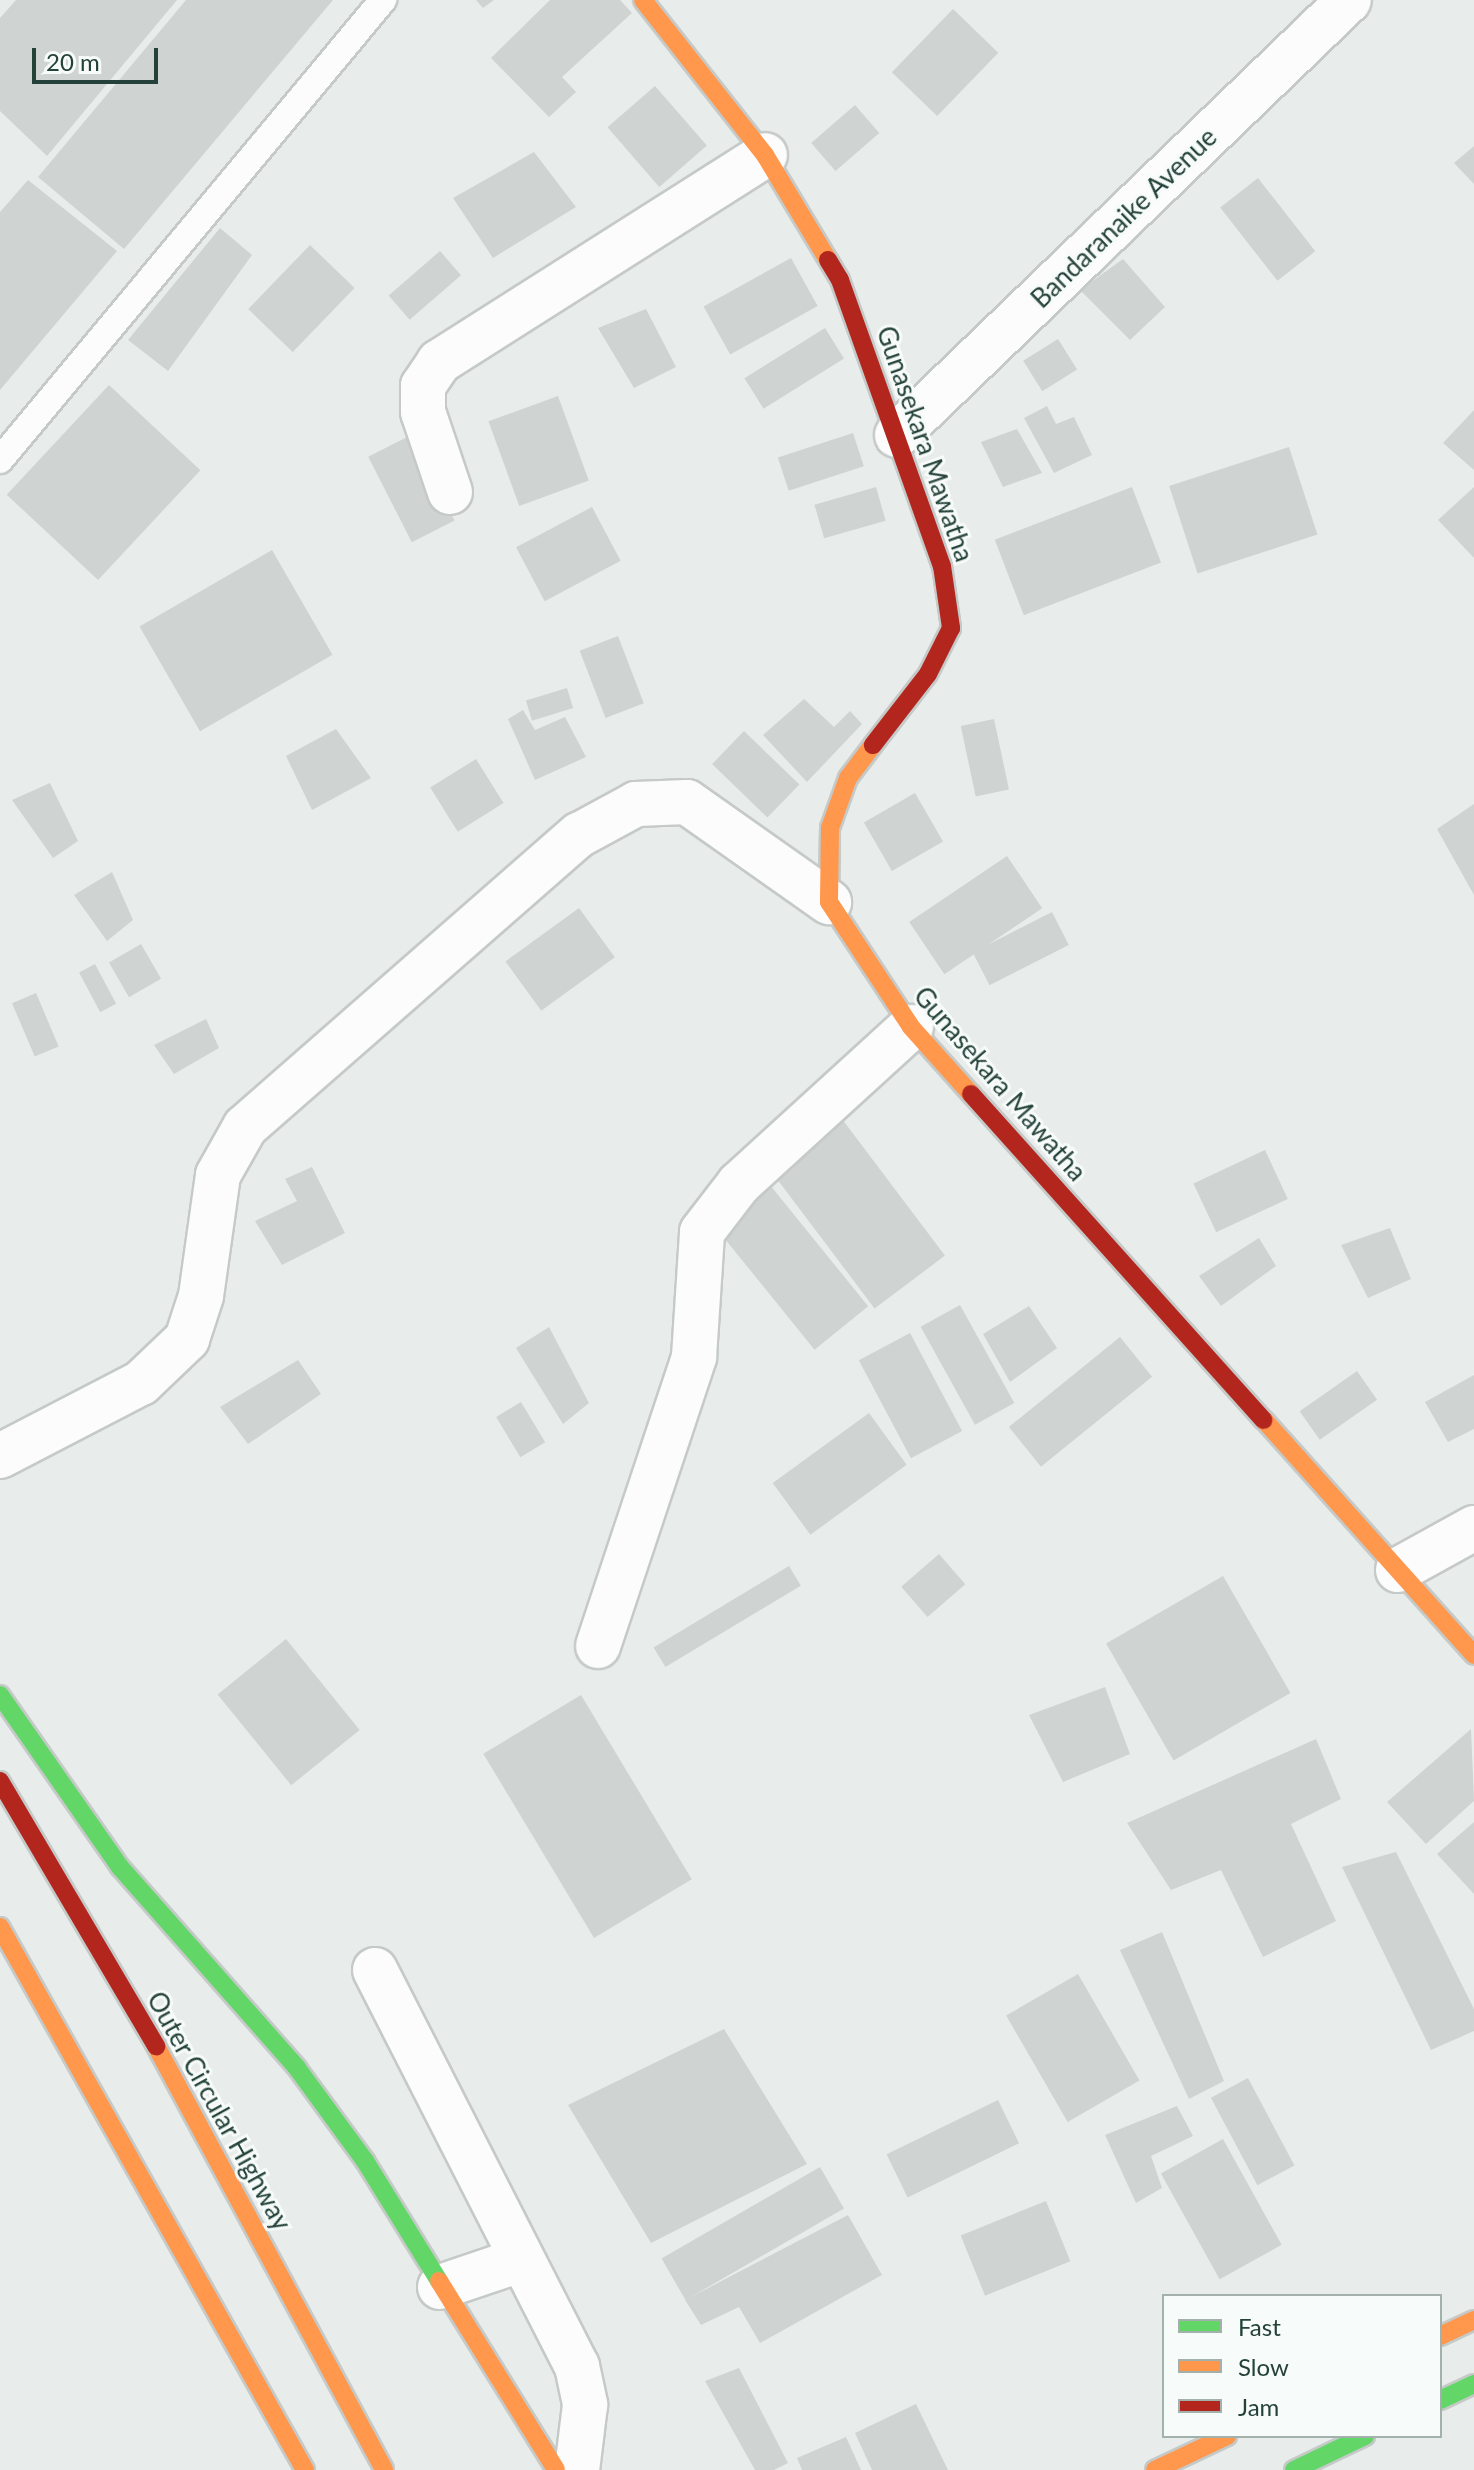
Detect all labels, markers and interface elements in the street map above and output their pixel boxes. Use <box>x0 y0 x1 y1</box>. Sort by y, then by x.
scale bar <box>36 32 162 82</box>
text: 20 m <box>46 47 100 76</box>
street label: Bandaranaike Avenue <box>1025 121 1223 315</box>
street label: Gunasekara Mawatha <box>870 322 980 566</box>
street label: Gunasekara Mawatha <box>907 981 1093 1187</box>
street label: Outer Circular Highway <box>140 1986 298 2236</box>
legend <box>1162 2294 1442 2438</box>
text: Fast <box>1238 2312 1281 2341</box>
text: Slow <box>1238 2352 1289 2381</box>
text: Jam <box>1238 2392 1279 2421</box>

